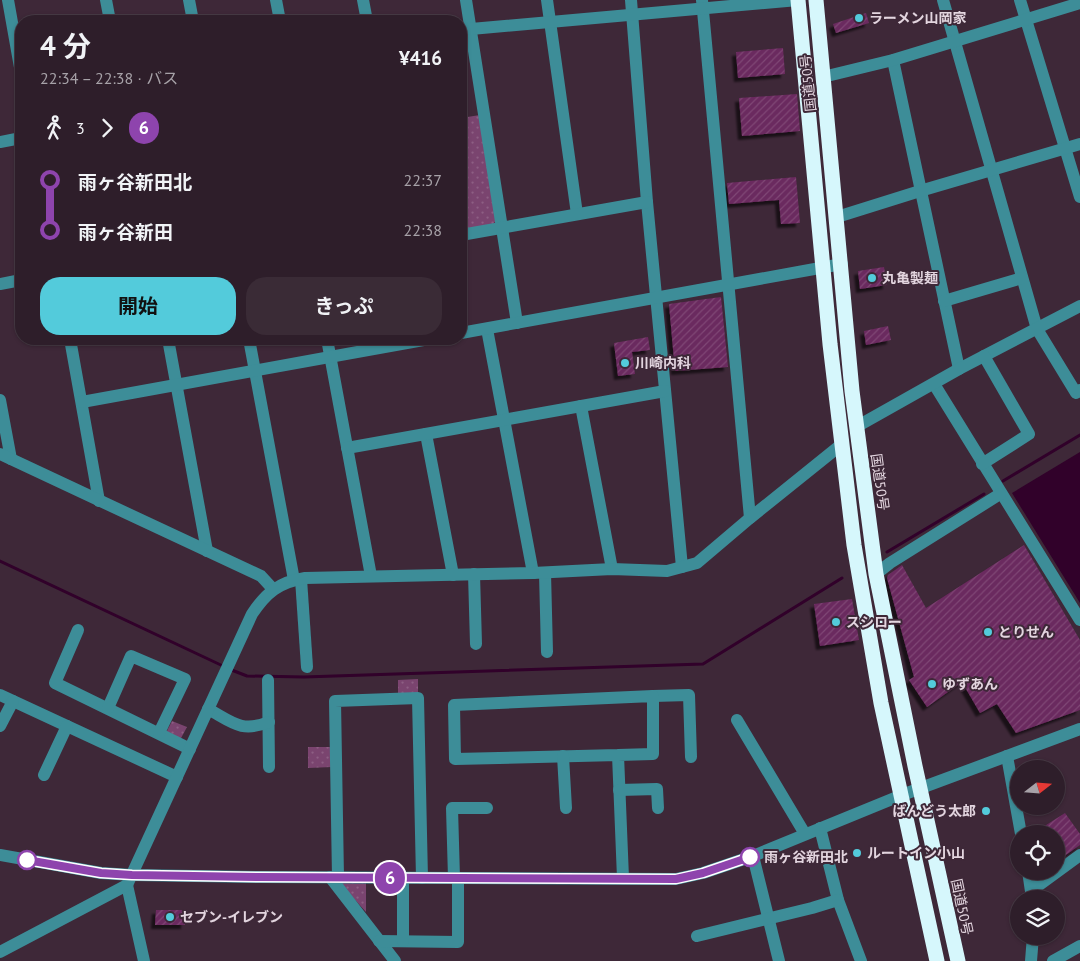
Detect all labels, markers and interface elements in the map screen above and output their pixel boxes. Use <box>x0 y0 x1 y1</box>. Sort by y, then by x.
place label: ラーメン山岡家 <box>869 9 966 27</box>
marker: ラーメン山岡家 <box>853 12 865 24</box>
text: 4 分 <box>40 27 91 64</box>
text: ¥416 <box>399 46 442 70</box>
street label: 国道50号 <box>796 54 820 112</box>
text: 22:34 – 22:38 · バス <box>40 68 178 88</box>
icon: walk <box>40 114 68 142</box>
icon: forward <box>93 114 121 142</box>
text: 6 <box>139 116 149 139</box>
text: 3 <box>76 118 85 138</box>
text: 雨ヶ谷新田北 <box>78 170 192 194</box>
text: 22:37 <box>404 170 442 190</box>
text: 雨ヶ谷新田 <box>78 220 173 244</box>
text: 22:38 <box>404 220 442 240</box>
place label: 丸亀製麺 <box>882 269 938 287</box>
marker: 丸亀製麺 <box>866 272 878 284</box>
button: 開始 <box>40 277 236 335</box>
button: きっぷ <box>246 277 442 335</box>
place label: 川崎内科 <box>635 354 691 372</box>
marker: 川崎内科 <box>619 357 631 369</box>
street label: 国道50号 <box>867 452 893 512</box>
place label: スシロー <box>846 613 902 631</box>
marker: スシロー <box>830 616 842 628</box>
place label: とりせん <box>998 623 1054 641</box>
marker: とりせん <box>982 626 994 638</box>
place label: ゆずあん <box>942 675 998 693</box>
marker: ゆずあん <box>926 678 938 690</box>
north arrow <box>1010 760 1065 815</box>
map controls <box>1010 760 1065 945</box>
place label: ばんどう太郎 <box>892 802 976 820</box>
marker: ばんどう太郎 <box>980 805 992 817</box>
button: locate <box>1010 825 1065 880</box>
place label: ルートイン小山 <box>867 844 965 862</box>
marker: 雨ヶ谷新田北 <box>740 847 760 867</box>
marker: ルートイン小山 <box>851 847 863 859</box>
place label: 雨ヶ谷新田北 <box>764 848 848 866</box>
unlabelled marker <box>17 850 37 870</box>
line badge: 6 <box>374 862 406 894</box>
text: 6 <box>385 866 395 889</box>
street label: 国道50号 <box>947 877 977 937</box>
button: layers <box>1010 890 1065 945</box>
place label: セブン-イレブン <box>180 908 283 926</box>
marker: セブン-イレブン <box>164 911 176 923</box>

